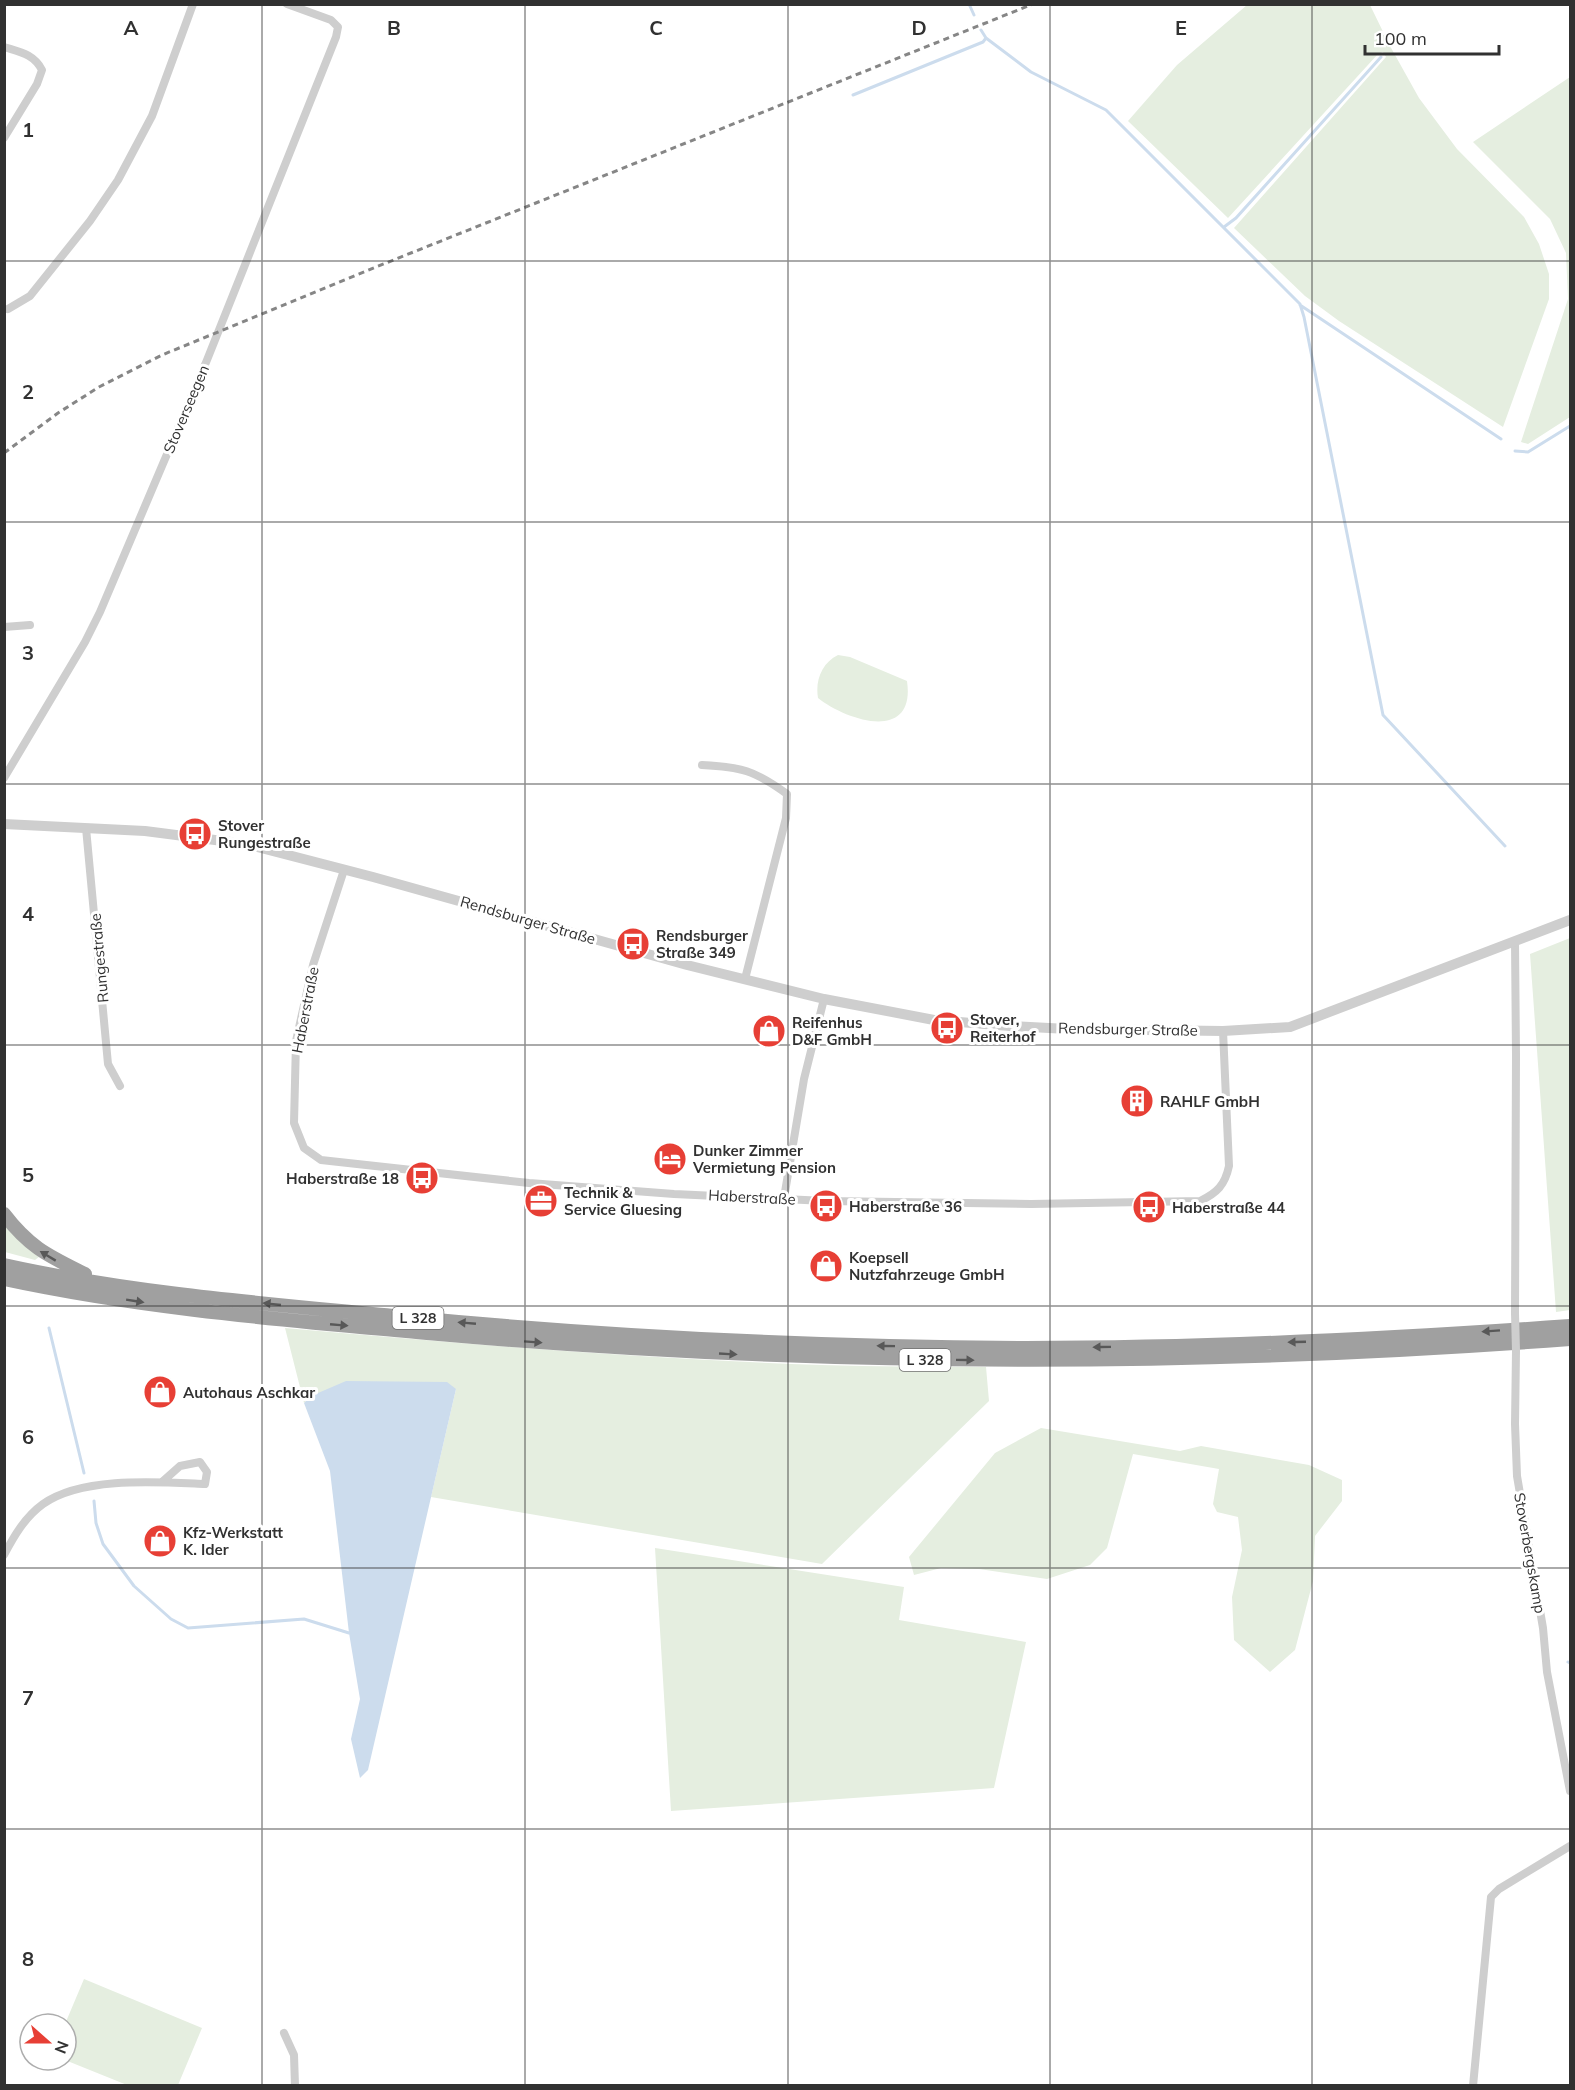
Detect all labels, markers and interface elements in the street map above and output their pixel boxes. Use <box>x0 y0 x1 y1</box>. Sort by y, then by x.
text: A <box>124 15 139 40</box>
text: B <box>387 15 401 40</box>
text: C <box>649 15 663 40</box>
text: D <box>911 15 927 40</box>
text: E <box>1175 15 1187 40</box>
scale bar <box>1365 18 1498 56</box>
text: 100 m <box>1374 27 1427 50</box>
text: 1 <box>22 117 34 142</box>
street label: Stoverseegen <box>159 362 213 456</box>
text: 2 <box>22 379 34 404</box>
text: 3 <box>22 640 34 665</box>
bus stop icon: Stover Rungestraße <box>177 816 213 852</box>
place label: Stover Rungestraße <box>218 816 311 852</box>
street label: Rendsburger Straße <box>458 892 598 948</box>
text: 4 <box>22 901 34 926</box>
street label: Rungestraße <box>86 912 112 1004</box>
bus stop icon: Rendsburger Straße 349 <box>615 926 651 962</box>
place label: Rendsburger Straße 349 <box>656 926 748 962</box>
street label: Haberstraße <box>287 965 323 1055</box>
bus stop icon: Stover, Reiterhof <box>929 1010 965 1046</box>
place label: Stover, Reiterhof <box>970 1010 1036 1046</box>
shop icon: Reifenhus D&F GmbH <box>751 1013 787 1049</box>
place label: Reifenhus D&F GmbH <box>792 1013 872 1049</box>
street label: Rendsburger Straße <box>1058 1018 1198 1040</box>
building icon: RAHLF GmbH <box>1119 1083 1155 1119</box>
place label: RAHLF GmbH <box>1160 1092 1260 1111</box>
hotel icon: Dunker Zimmer Vermietung Pension <box>652 1141 688 1177</box>
place label: Dunker Zimmer Vermietung Pension <box>692 1141 836 1177</box>
bus stop icon: Haberstraße 18 <box>404 1160 440 1196</box>
text: 5 <box>22 1162 34 1187</box>
place label: Haberstraße 18 <box>286 1169 399 1188</box>
office icon: Technik & Service Gluesing <box>523 1183 559 1219</box>
place label: Technik & Service Gluesing <box>564 1183 682 1219</box>
street label: Haberstraße <box>708 1185 796 1209</box>
bus stop icon: Haberstraße 36 <box>808 1188 844 1224</box>
bus stop icon: Haberstraße 44 <box>1131 1189 1167 1225</box>
place label: Haberstraße 36 <box>849 1197 962 1216</box>
place label: Haberstraße 44 <box>1172 1198 1285 1217</box>
shop icon: Koepsell Nutzfahrzeuge GmbH <box>808 1248 844 1284</box>
place label: Koepsell Nutzfahrzeuge GmbH <box>849 1248 1005 1284</box>
one-way arrow <box>39 1251 56 1261</box>
one-way arrow <box>126 1296 145 1305</box>
one-way arrow <box>263 1299 282 1309</box>
road number: L 328 <box>392 1307 444 1329</box>
one-way arrow <box>457 1318 476 1328</box>
one-way arrow <box>329 1320 348 1330</box>
one-way arrow <box>1482 1327 1501 1336</box>
one-way arrow <box>524 1337 543 1347</box>
one-way arrow <box>1287 1337 1306 1347</box>
one-way arrow <box>876 1341 895 1351</box>
one-way arrow <box>1092 1342 1111 1352</box>
road number: L 328 <box>900 1349 950 1371</box>
one-way arrow <box>718 1350 737 1359</box>
one-way arrow <box>955 1355 974 1365</box>
shop icon: Autohaus Aschkar <box>142 1374 178 1410</box>
place label: Autohaus Aschkar <box>183 1383 315 1402</box>
text: 6 <box>22 1424 34 1449</box>
street label: Stoverbergskamp <box>1510 1491 1550 1615</box>
shop icon: Kfz-Werkstatt K. Ider <box>142 1523 178 1559</box>
place label: Kfz-Werkstatt K. Ider <box>183 1523 283 1559</box>
text: 7 <box>22 1685 34 1710</box>
text: 8 <box>22 1946 34 1971</box>
north arrow <box>18 2012 78 2072</box>
text: N <box>51 2038 74 2057</box>

